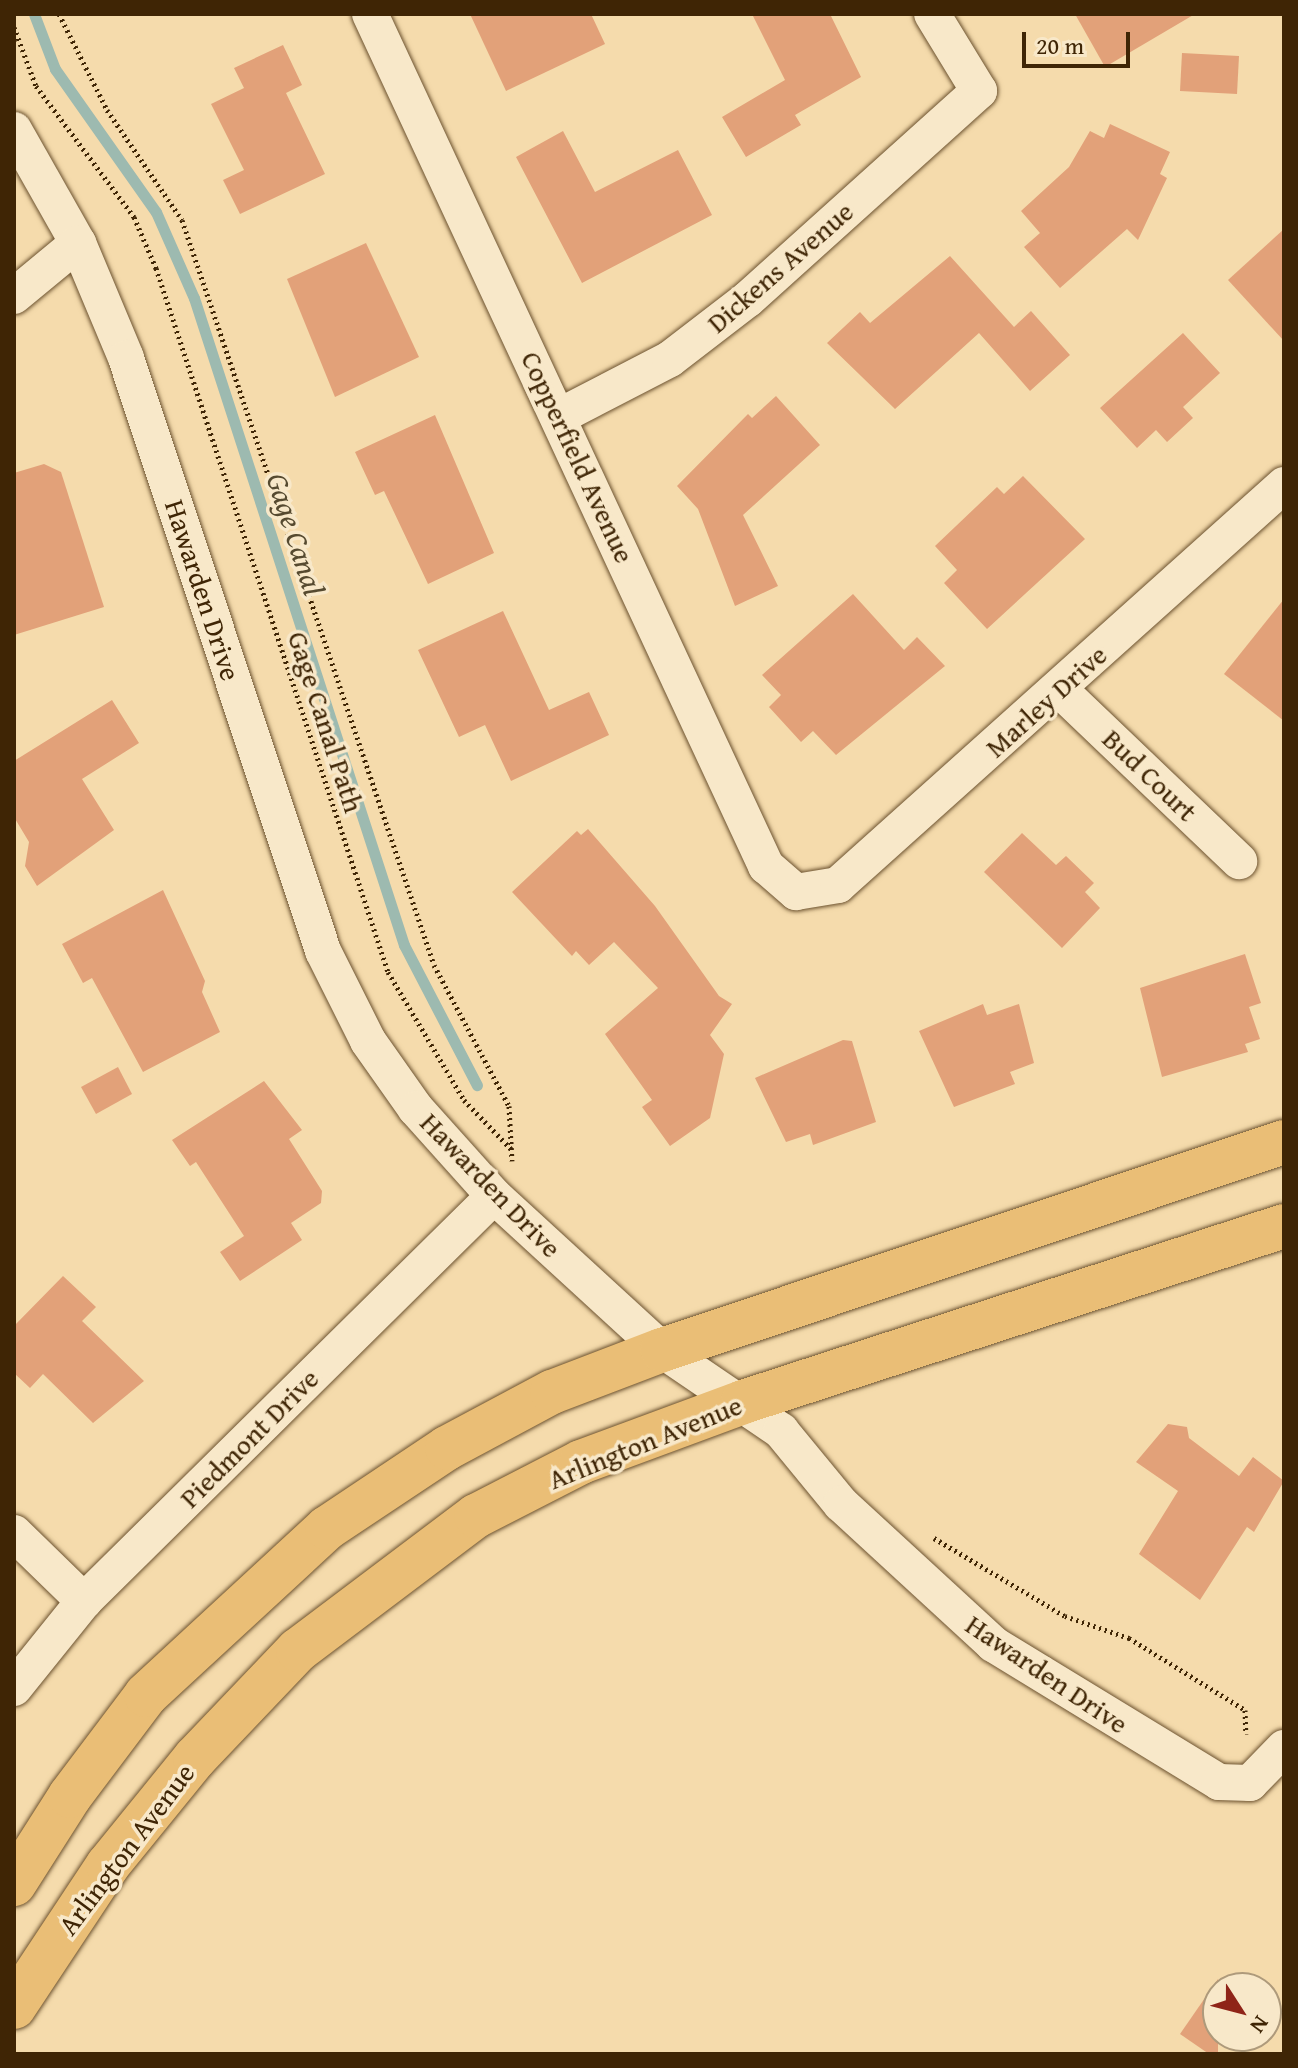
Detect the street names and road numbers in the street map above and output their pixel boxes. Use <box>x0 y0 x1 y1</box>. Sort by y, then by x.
street label: Dickens Avenue <box>700 194 860 340</box>
street label: Copperfield Avenue <box>514 346 642 568</box>
street label: Hawarden Drive <box>158 495 248 685</box>
street label: Gage Canal Path <box>281 627 371 817</box>
street label: Marley Drive <box>978 638 1114 764</box>
street label: Bud Court <box>1096 722 1204 828</box>
street label: Hawarden Drive <box>414 1106 568 1264</box>
street label: Piedmont Drive <box>173 1362 325 1514</box>
street label: Arlington Avenue <box>543 1388 747 1496</box>
street label: Hawarden Drive <box>960 1607 1134 1741</box>
street label: Arlington Avenue <box>51 1757 201 1941</box>

